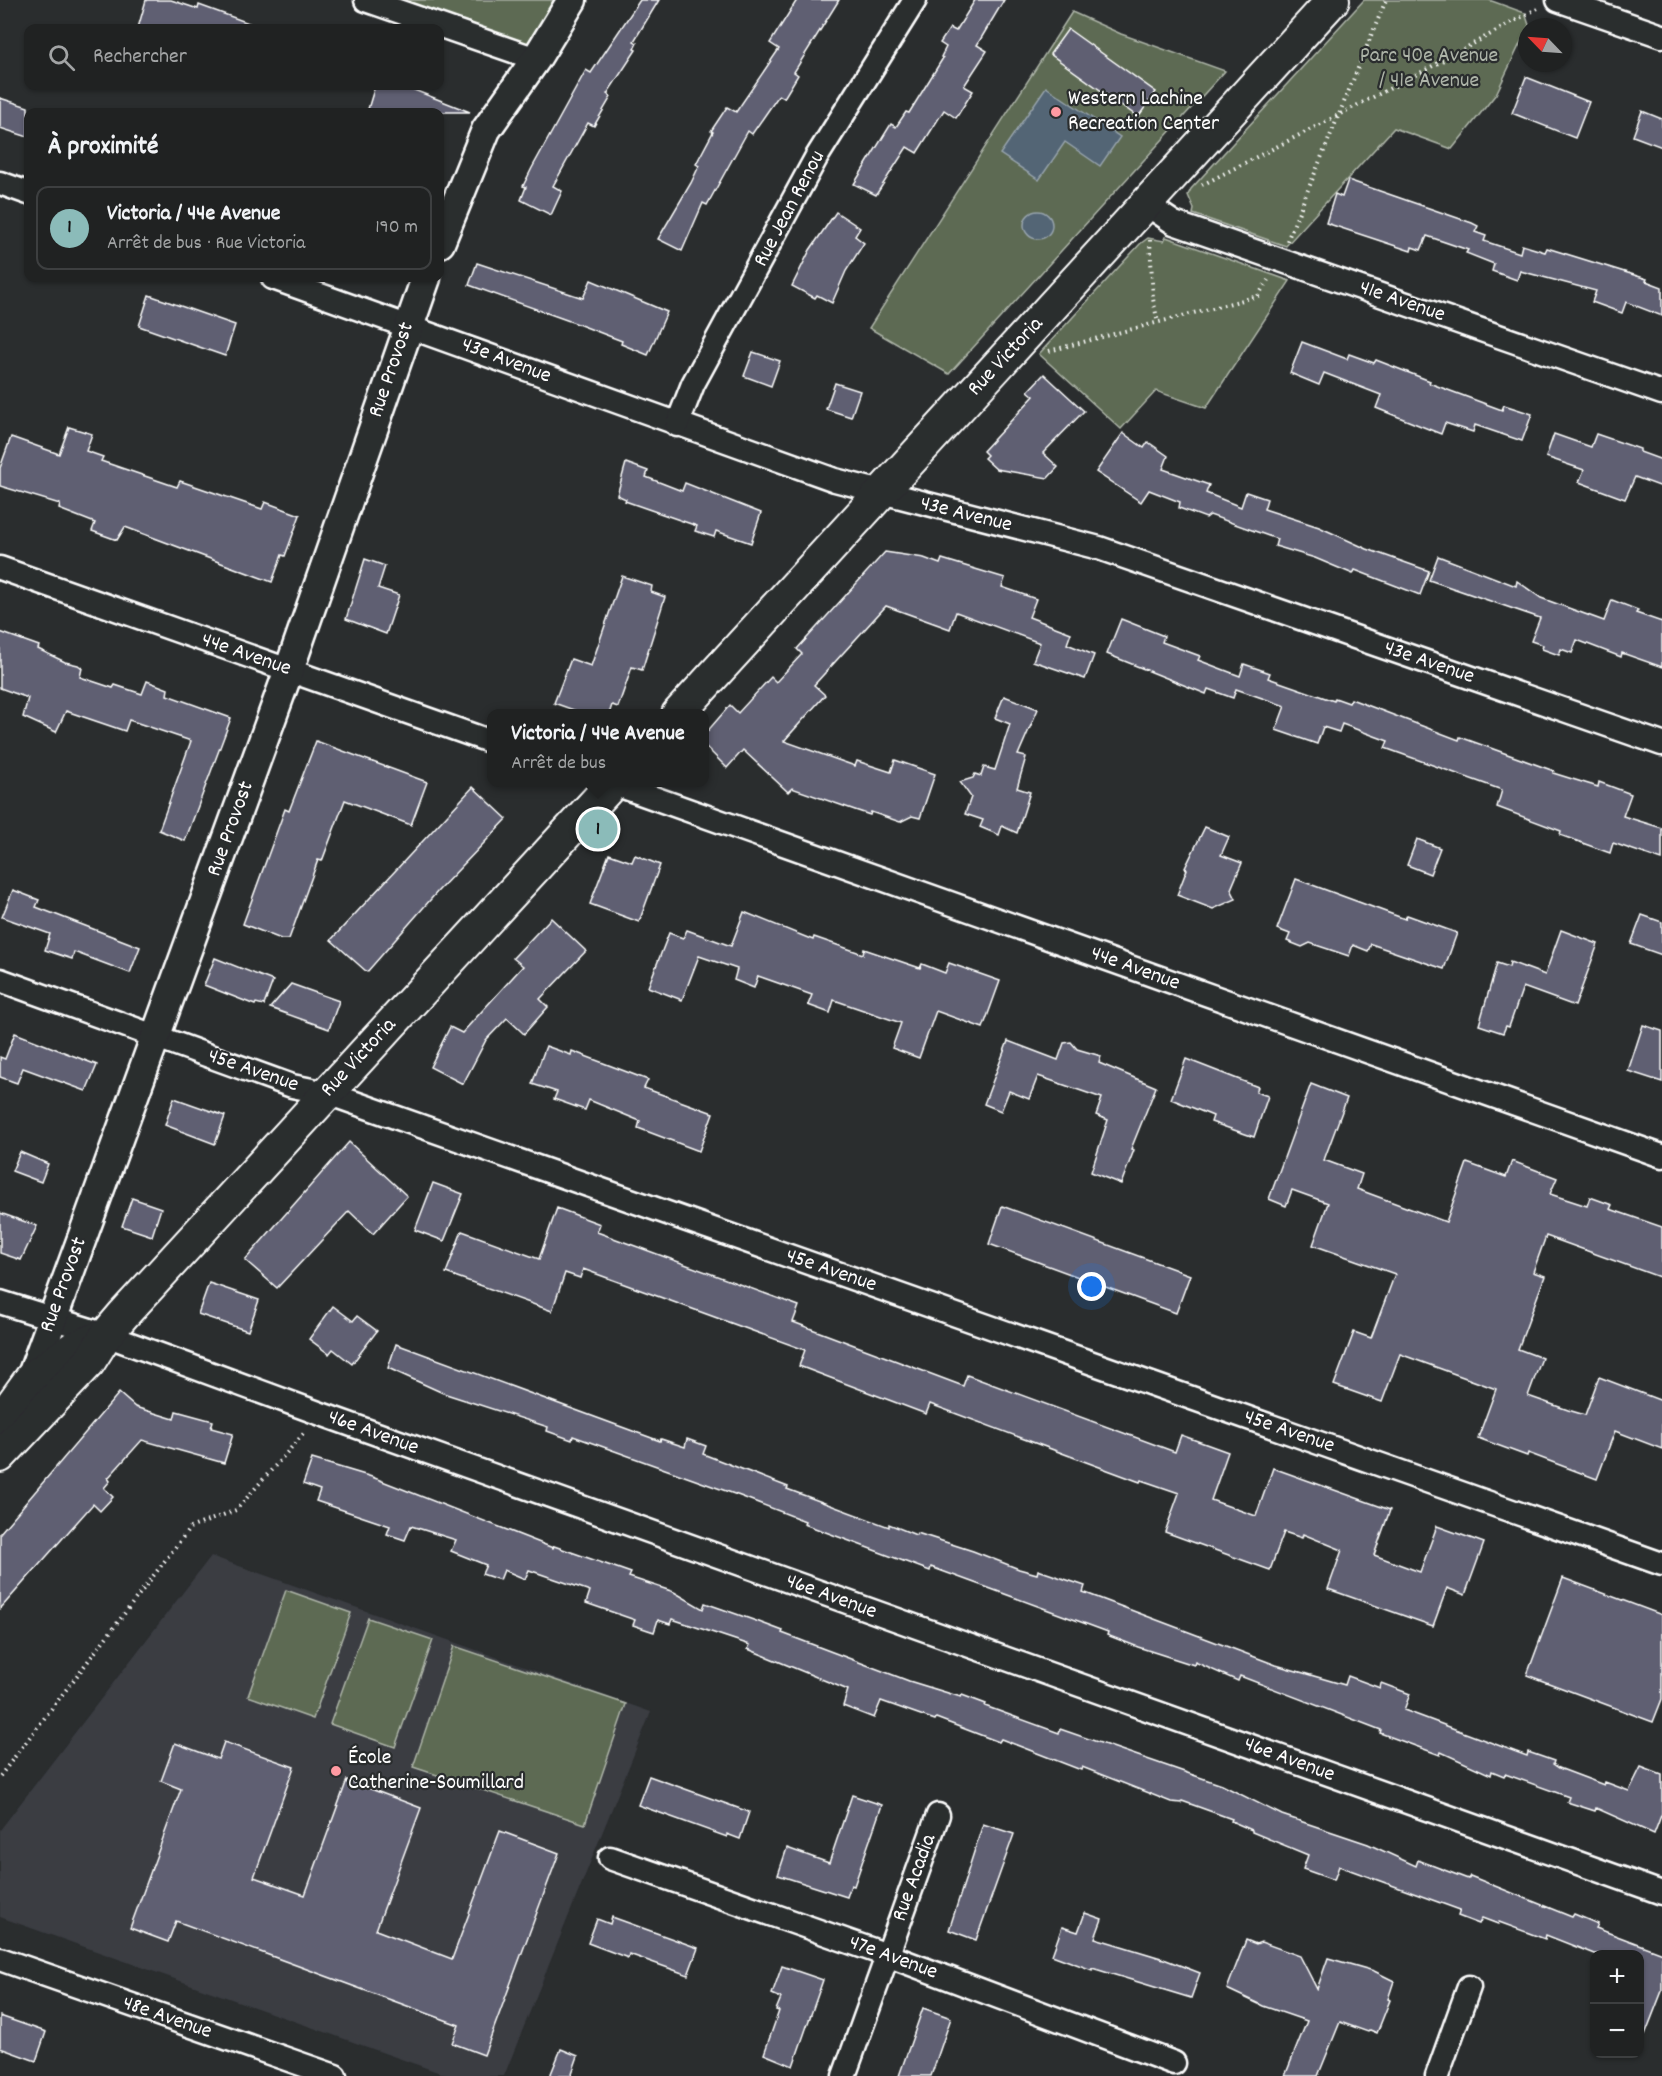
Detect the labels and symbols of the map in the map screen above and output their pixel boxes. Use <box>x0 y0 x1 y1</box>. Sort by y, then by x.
north arrow <box>1518 18 1572 72</box>
park label: Parc 40e Avenue / 41e Avenue <box>1360 41 1498 97</box>
place label: Western Lachine Recreation Center <box>1068 84 1220 140</box>
marker: Western Lachine Recreation Center <box>1049 105 1063 119</box>
street label: Rue Jean Renou <box>746 145 834 273</box>
street label: 41e Avenue <box>1355 273 1449 331</box>
street label: Rue Victoria <box>961 310 1051 404</box>
street label: Rue Provost <box>361 318 423 422</box>
street label: 43e Avenue <box>457 330 555 392</box>
street label: 43e Avenue <box>917 489 1015 541</box>
street label: 44e Avenue <box>197 625 295 685</box>
street label: 43e Avenue <box>1380 633 1478 693</box>
street label: Rue Provost <box>199 777 263 881</box>
pin: 1 <box>578 806 618 852</box>
street label: 44e Avenue <box>1086 939 1184 999</box>
street label: Rue Victoria <box>314 1011 404 1105</box>
street label: 45e Avenue <box>203 1041 303 1101</box>
street label: Rue Provost <box>32 1233 96 1337</box>
street label: 45e Avenue <box>781 1241 881 1301</box>
your location <box>1077 1272 1106 1301</box>
street label: 46e Avenue <box>323 1402 423 1464</box>
street label: 45e Avenue <box>1239 1402 1339 1462</box>
street label: 46e Avenue <box>781 1566 881 1628</box>
street label: 46e Avenue <box>1239 1729 1339 1791</box>
place label: École Catherine-Soumillard <box>348 1743 524 1799</box>
marker: École Catherine-Soumillard <box>329 1764 343 1778</box>
street label: Rue Acadia <box>885 1829 945 1926</box>
street label: 47e Avenue <box>844 1928 942 1988</box>
street label: 48e Avenue <box>118 1988 216 2048</box>

